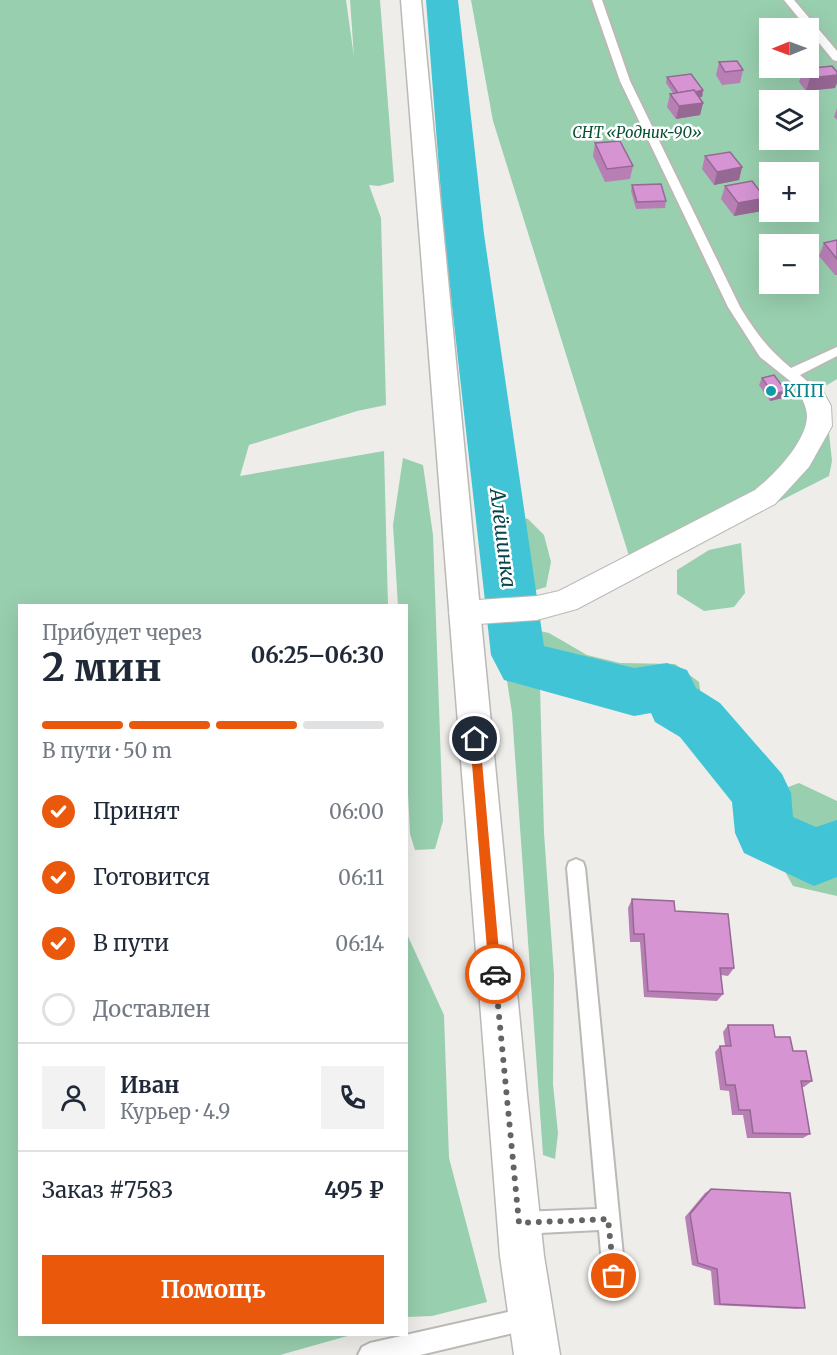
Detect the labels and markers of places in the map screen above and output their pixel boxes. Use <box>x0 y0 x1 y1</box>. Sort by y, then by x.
place label: КПП <box>783 379 824 402</box>
marker: КПП <box>764 384 778 398</box>
pin <box>449 713 500 764</box>
pin <box>588 1250 639 1301</box>

